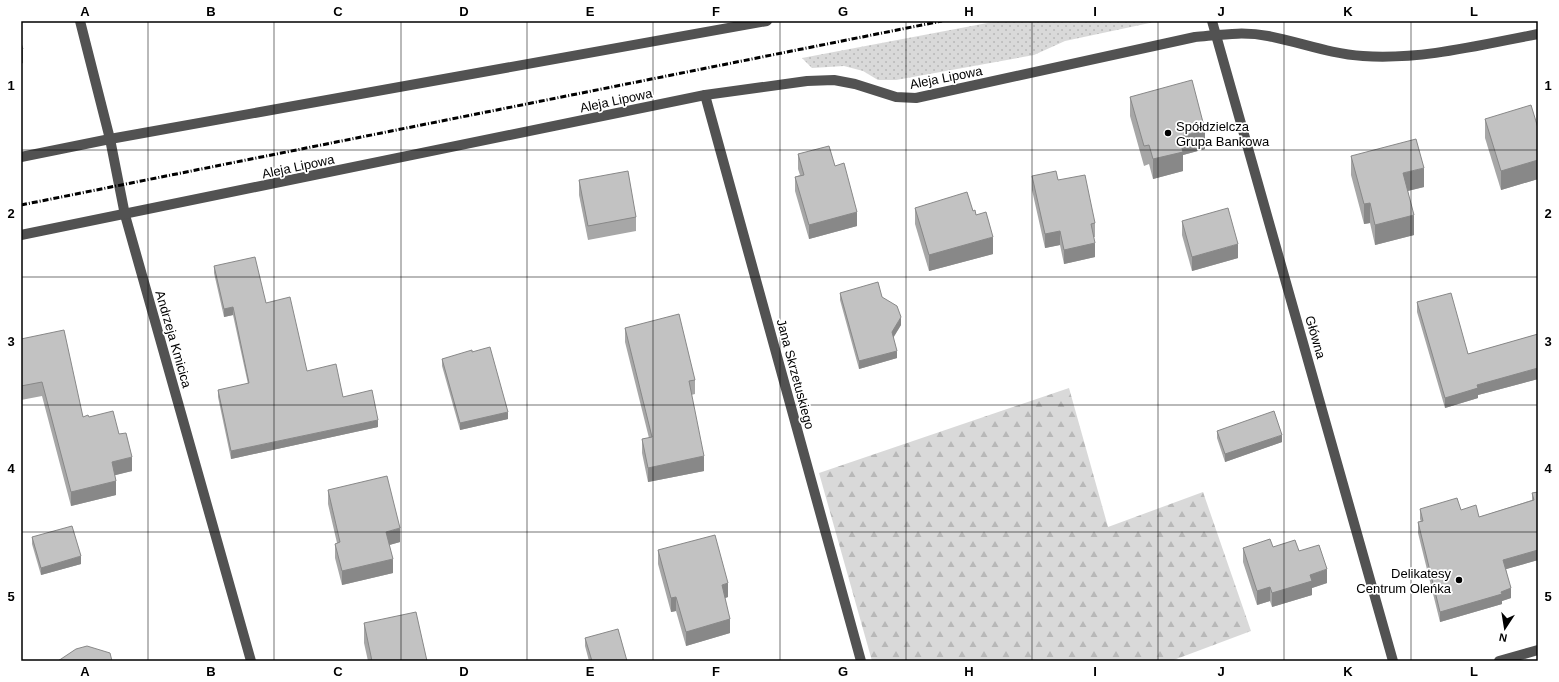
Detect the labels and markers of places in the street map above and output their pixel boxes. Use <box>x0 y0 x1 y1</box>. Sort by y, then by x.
place label: Spółdzielcza Grupa Bankowa <box>1176 119 1270 149</box>
marker: Spółdzielcza Grupa Bankowa <box>1163 128 1173 138</box>
place label: Delikatesy Centrum Oleńka <box>1356 566 1452 596</box>
marker: Delikatesy Centrum Oleńka <box>1454 575 1464 585</box>

